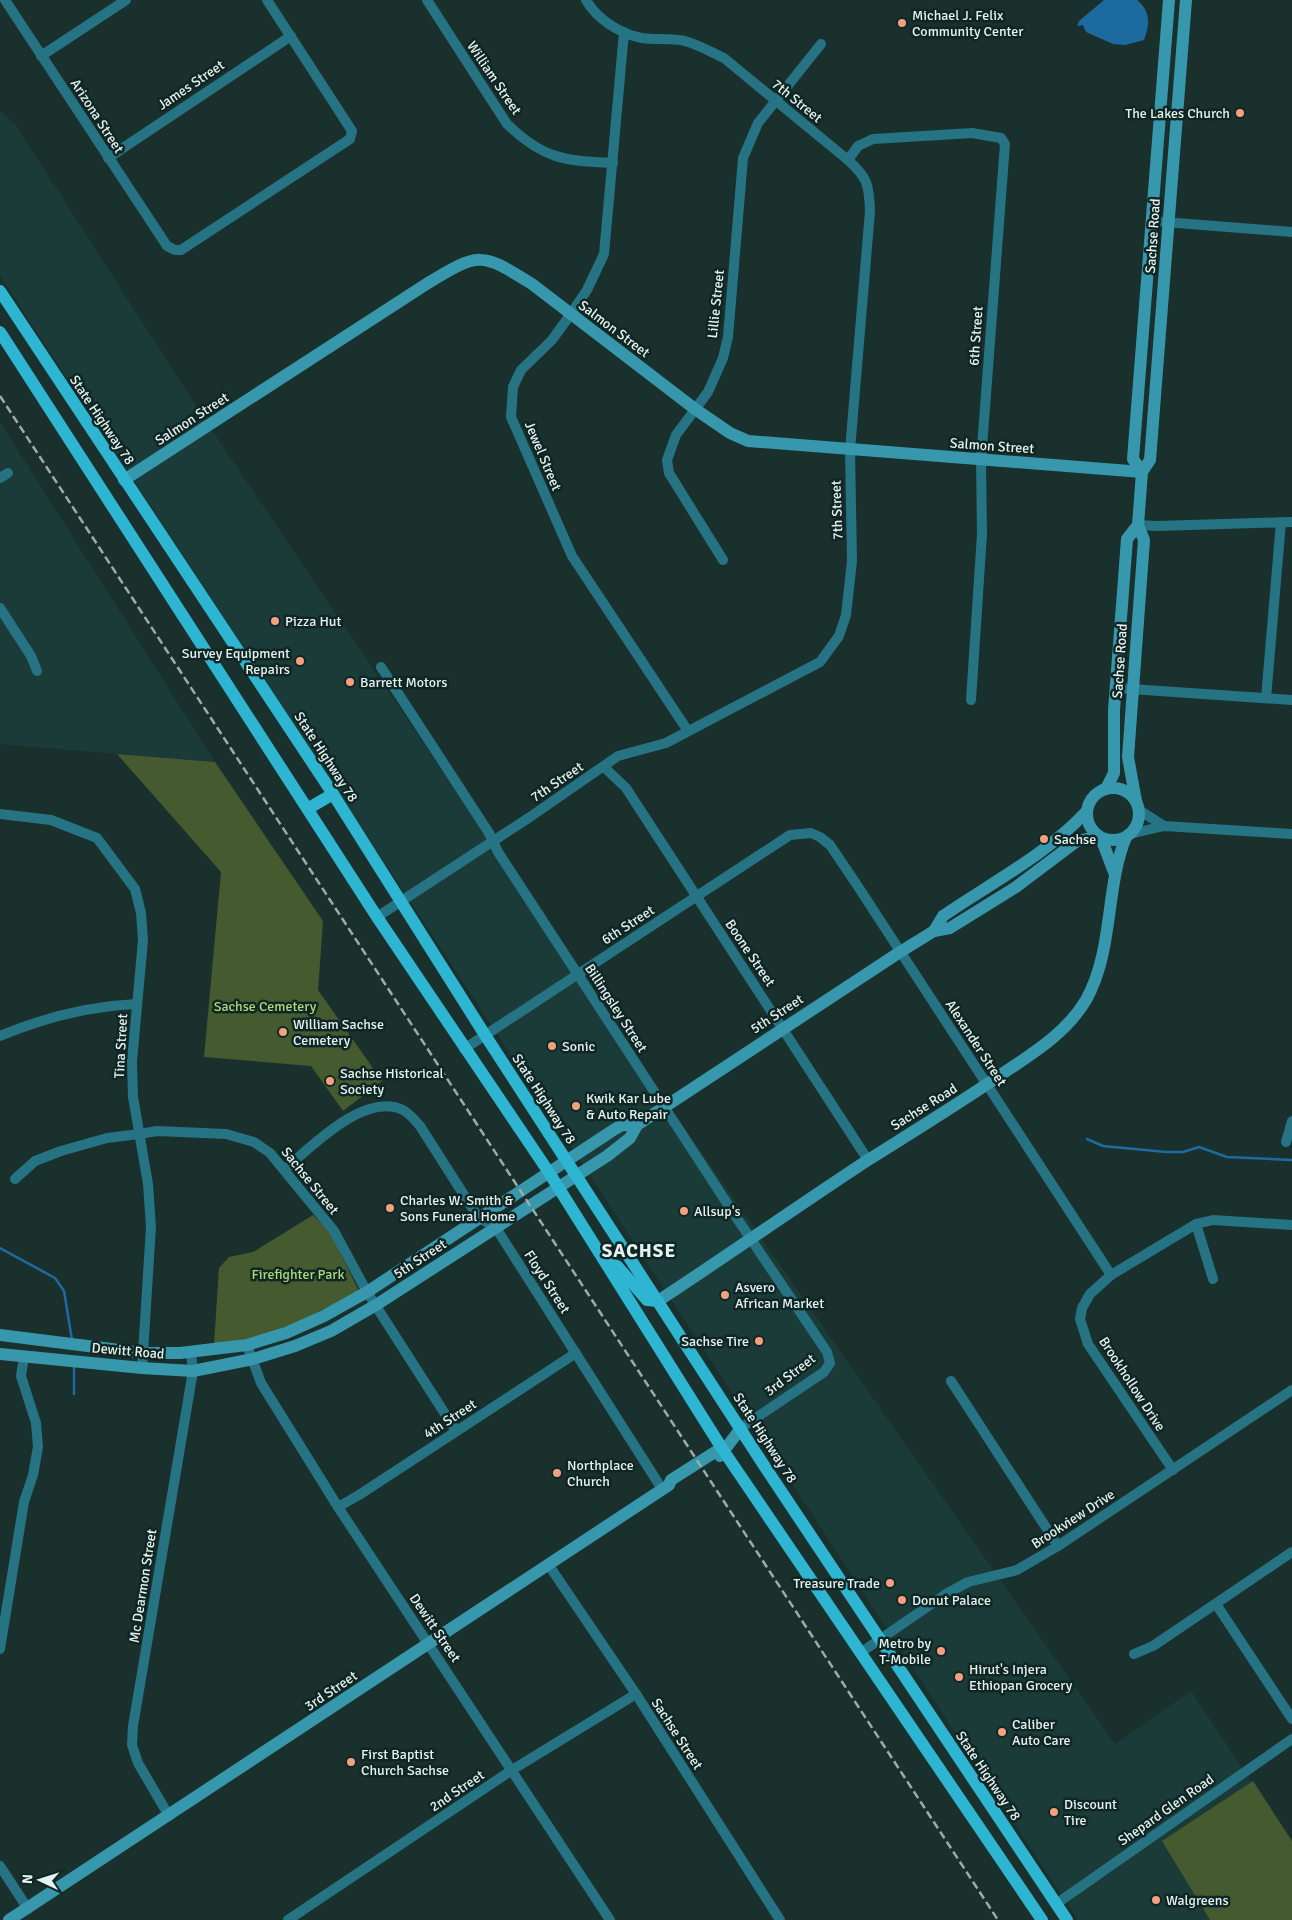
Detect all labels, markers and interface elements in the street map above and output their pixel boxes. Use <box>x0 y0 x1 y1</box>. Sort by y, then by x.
place label: Michael J. Felix Community Center <box>912 7 1024 40</box>
marker: Michael J. Felix Community Center <box>896 17 908 29</box>
street label: William Street <box>463 38 525 118</box>
street label: James Street <box>154 56 228 114</box>
street label: Arizona Street <box>67 76 127 157</box>
street label: 7th Street <box>768 76 826 126</box>
place label: The Lakes Church <box>1125 105 1230 122</box>
marker: The Lakes Church <box>1234 107 1246 119</box>
street label: Sachse Road <box>1142 198 1164 274</box>
street label: Lillie Street <box>704 269 728 339</box>
street label: Salmon Street <box>575 297 653 361</box>
street label: 6th Street <box>965 306 987 366</box>
street label: State Highway 78 <box>66 372 138 468</box>
street label: Salmon Street <box>152 389 232 449</box>
street label: Jewel Street <box>521 419 565 493</box>
street label: Salmon Street <box>949 435 1035 457</box>
street label: 7th Street <box>827 480 847 540</box>
place label: Pizza Hut <box>285 613 342 630</box>
marker: Pizza Hut <box>269 615 281 627</box>
street label: Sachse Road <box>1109 623 1131 699</box>
place label: Survey Equipment Repairs <box>182 645 290 678</box>
marker: Survey Equipment Repairs <box>294 655 306 667</box>
place label: Barrett Motors <box>360 674 447 691</box>
marker: Barrett Motors <box>344 676 356 688</box>
street label: State Highway 78 <box>291 709 361 805</box>
street label: 7th Street <box>528 758 587 806</box>
place label: Sachse <box>1054 831 1096 848</box>
marker: Sachse <box>1038 833 1050 845</box>
street label: 6th Street <box>598 902 658 948</box>
street label: Boone Street <box>721 916 779 990</box>
street label: Billingsley Street <box>581 961 651 1056</box>
street label: 5th Street <box>747 991 807 1037</box>
street label: Alexander Street <box>942 997 1010 1089</box>
park label: Sachse Cemetery <box>214 998 317 1015</box>
street label: Tina Street <box>111 1013 131 1079</box>
place label: William Sachse Cemetery <box>293 1016 384 1049</box>
marker: William Sachse Cemetery <box>277 1026 289 1038</box>
place label: Sonic <box>562 1038 595 1055</box>
marker: Sonic <box>546 1040 558 1052</box>
street label: State Highway 78 <box>509 1051 579 1147</box>
place label: Sachse Historical Society <box>340 1065 444 1098</box>
marker: Sachse Historical Society <box>324 1075 336 1087</box>
street label: Sachse Road <box>888 1080 960 1134</box>
place label: Kwik Kar Lube & Auto Repair <box>586 1090 671 1123</box>
marker: Kwik Kar Lube & Auto Repair <box>570 1100 582 1112</box>
street label: Sachse Street <box>278 1144 342 1218</box>
place label: Charles W. Smith & Sons Funeral Home <box>400 1192 515 1225</box>
marker: Charles W. Smith & Sons Funeral Home <box>384 1202 396 1214</box>
place label: Allsup's <box>694 1203 741 1220</box>
marker: Allsup's <box>678 1205 690 1217</box>
street label: 5th Street <box>390 1236 450 1282</box>
district label: SACHSE <box>602 1239 676 1263</box>
street label: Floyd Street <box>520 1247 574 1317</box>
park label: Firefighter Park <box>251 1266 345 1283</box>
place label: Asvero African Market <box>735 1279 824 1312</box>
marker: Asvero African Market <box>719 1289 731 1301</box>
place label: Sachse Tire <box>681 1333 749 1350</box>
street label: Brookhollow Drive <box>1095 1334 1169 1434</box>
marker: Sachse Tire <box>753 1335 765 1347</box>
street label: Dewitt Road <box>91 1339 165 1363</box>
street label: 3rd Street <box>761 1350 819 1400</box>
street label: State Highway 78 <box>730 1390 800 1486</box>
street label: 4th Street <box>420 1396 480 1442</box>
place label: Northplace Church <box>567 1457 634 1490</box>
marker: Northplace Church <box>551 1467 563 1479</box>
street label: Brookview Drive <box>1028 1486 1118 1552</box>
street label: Mc Dearmon Street <box>126 1528 160 1644</box>
place label: Treasure Trade <box>793 1575 880 1592</box>
marker: Treasure Trade <box>884 1577 896 1589</box>
street label: Dewitt Street <box>406 1590 464 1666</box>
place label: Donut Palace <box>912 1592 991 1609</box>
marker: Donut Palace <box>896 1594 908 1606</box>
place label: Metro by T-Mobile <box>879 1635 931 1668</box>
marker: Metro by T-Mobile <box>935 1645 947 1657</box>
place label: Hirut's Injera Ethiopan Grocery <box>969 1661 1073 1694</box>
street label: 3rd Street <box>302 1667 361 1715</box>
marker: Hirut's Injera Ethiopan Grocery <box>953 1671 965 1683</box>
street label: Sachse Street <box>648 1695 706 1773</box>
place label: Caliber Auto Care <box>1012 1716 1071 1749</box>
marker: Caliber Auto Care <box>996 1726 1008 1738</box>
street label: State Highway 78 <box>952 1728 1024 1824</box>
place label: First Baptist Church Sachse <box>361 1746 449 1779</box>
marker: First Baptist Church Sachse <box>345 1756 357 1768</box>
street label: 2nd Street <box>426 1767 488 1815</box>
street label: Shepard Glen Road <box>1115 1771 1217 1849</box>
place label: Discount Tire <box>1064 1796 1117 1829</box>
marker: Discount Tire <box>1048 1806 1060 1818</box>
north arrow <box>15 1855 65 1905</box>
text: N <box>19 1874 36 1885</box>
place label: Walgreens <box>1166 1892 1229 1909</box>
marker: Walgreens <box>1150 1894 1162 1906</box>

